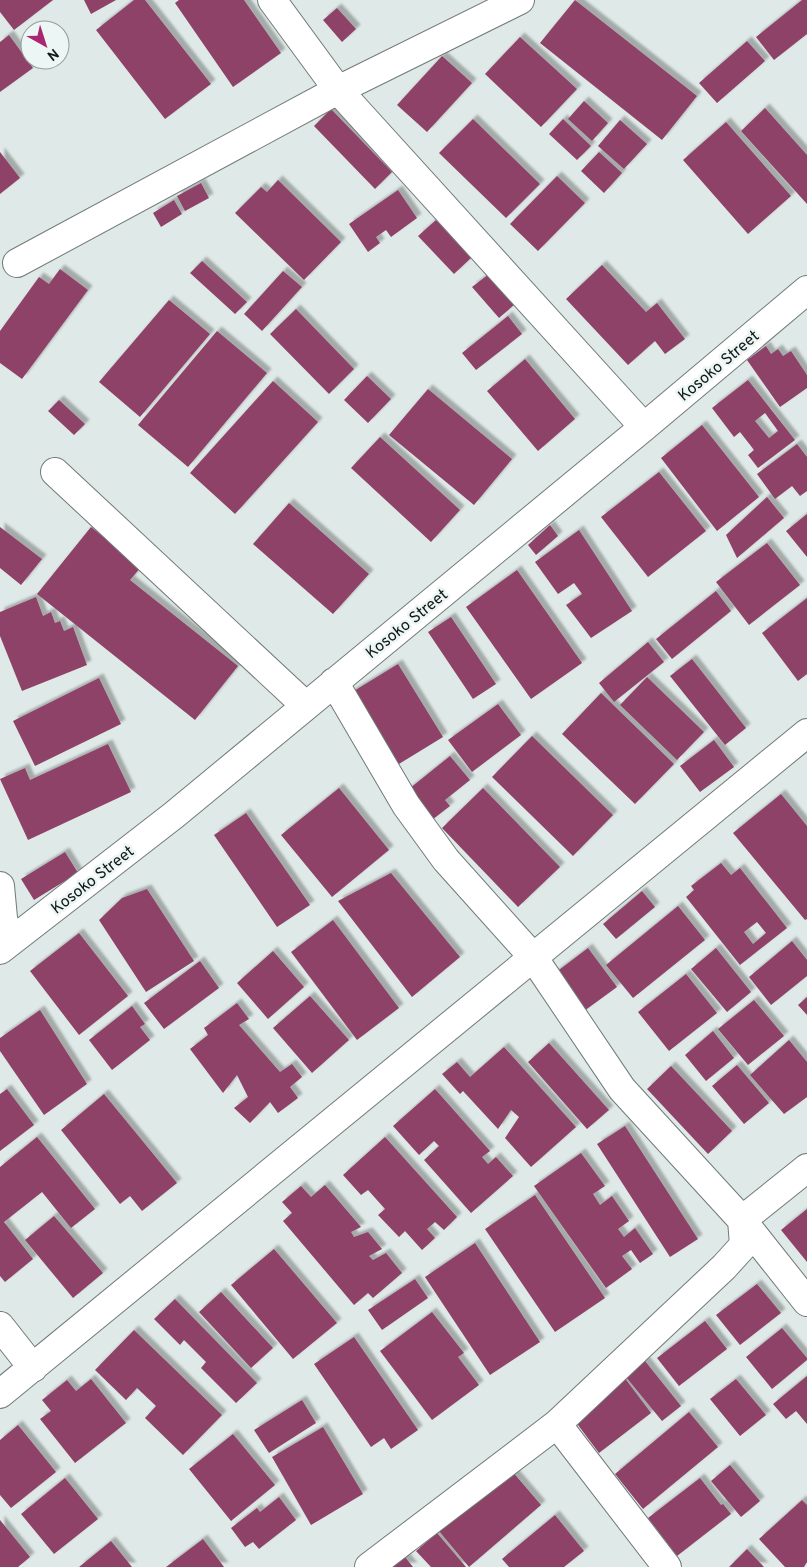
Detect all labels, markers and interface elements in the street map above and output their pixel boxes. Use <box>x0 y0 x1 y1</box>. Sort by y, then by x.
north arrow <box>20 20 70 70</box>
text: N <box>43 44 61 64</box>
street label: Kosoko Street <box>675 327 764 406</box>
street label: Kosoko Street <box>362 585 452 664</box>
street label: Kosoko Street <box>48 842 139 919</box>

